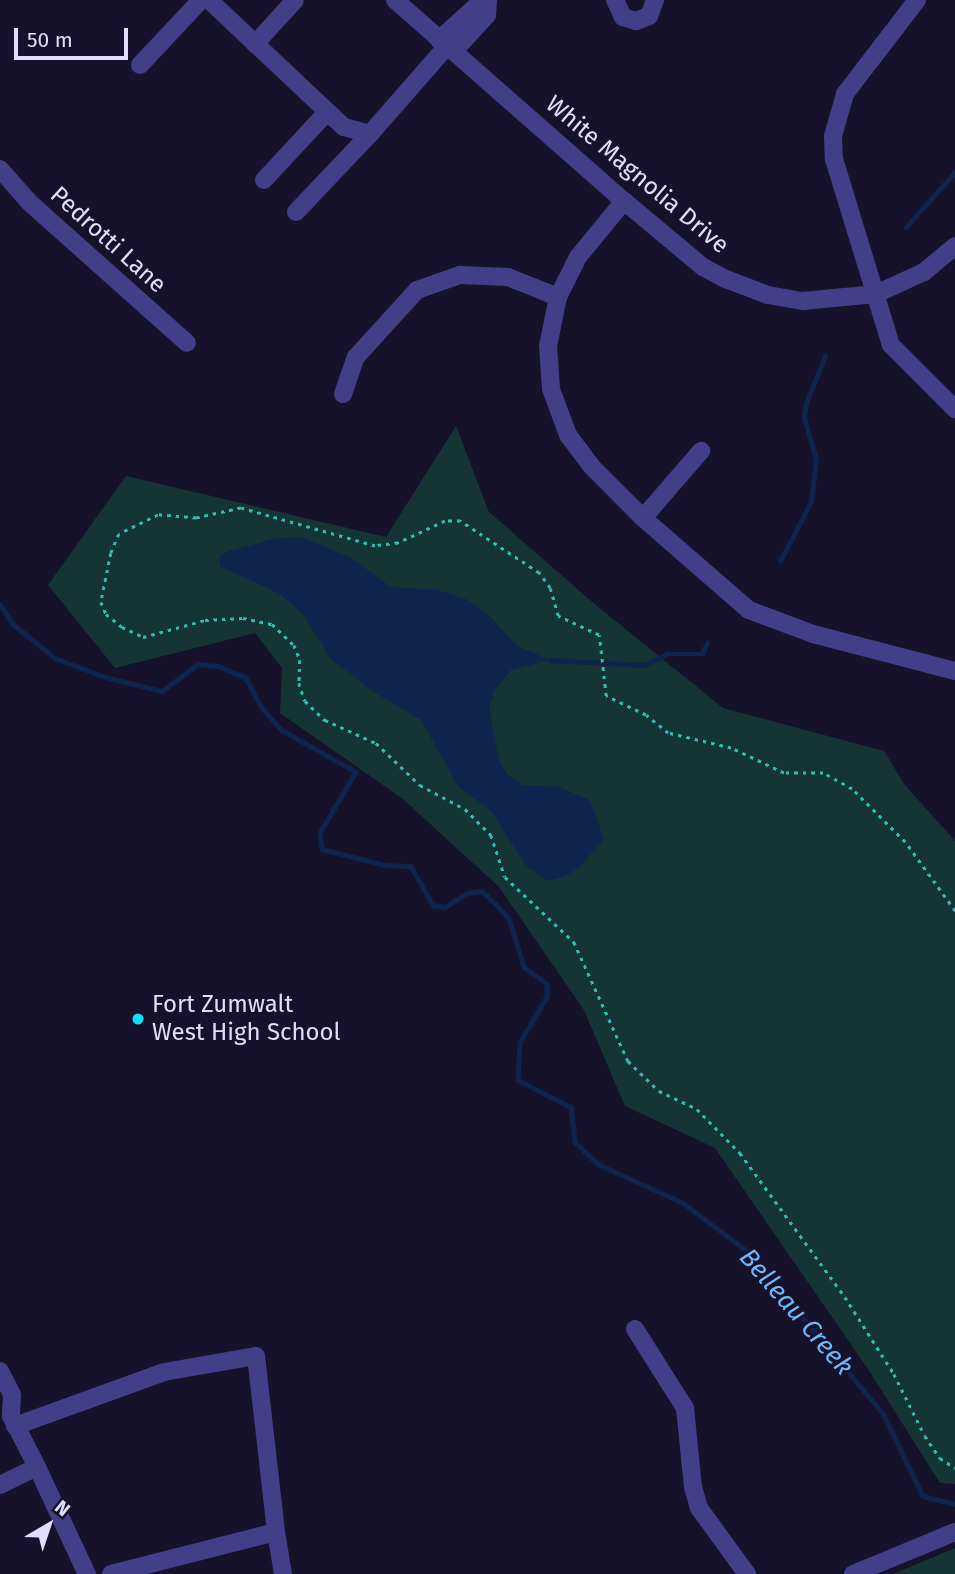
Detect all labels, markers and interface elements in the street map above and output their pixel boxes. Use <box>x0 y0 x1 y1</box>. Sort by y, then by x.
scale bar <box>18 14 131 58</box>
text: 50 m <box>27 27 73 53</box>
street label: White Magnolia Drive <box>540 90 734 260</box>
street label: Pedrotti Lane <box>44 181 172 299</box>
place label: Fort Zumwalt West High School <box>152 991 341 1047</box>
marker: Fort Zumwalt West High School <box>130 1011 146 1027</box>
water label: Belleau Creek <box>732 1242 860 1382</box>
north arrow <box>14 1490 84 1560</box>
text: N <box>50 1495 75 1521</box>

